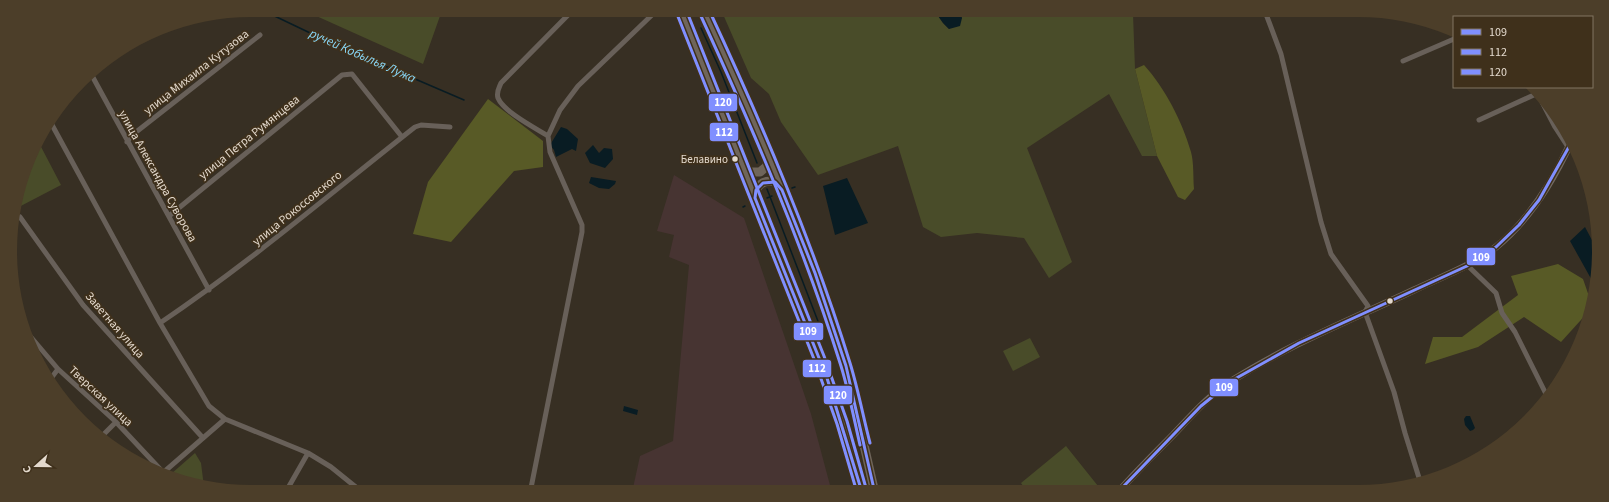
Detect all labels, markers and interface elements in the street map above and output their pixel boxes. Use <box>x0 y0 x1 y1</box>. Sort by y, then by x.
legend <box>1453 16 1593 88</box>
water label: ручей Кобылья Лужа <box>306 24 419 87</box>
text: 109 <box>1489 24 1507 41</box>
street label: улица Михаила Кутузова <box>140 26 253 119</box>
text: 112 <box>1489 44 1507 61</box>
text: 120 <box>1489 64 1507 81</box>
street label: улица Петра Румянцева <box>195 91 303 184</box>
line badge: 120 <box>708 93 738 112</box>
text: 120 <box>714 95 732 110</box>
street label: улица Александра Суворова <box>114 107 201 245</box>
line badge: 112 <box>709 122 739 142</box>
text: 112 <box>715 125 733 140</box>
place label: Белавино <box>681 152 728 167</box>
marker: Белавино <box>730 154 740 164</box>
street label: улица Рокоссовского <box>249 167 346 250</box>
line badge: 109 <box>1466 247 1496 266</box>
text: 109 <box>1472 250 1490 265</box>
street label: Заветная улица <box>81 288 148 362</box>
unlabelled marker <box>1385 296 1395 306</box>
line badge: 109 <box>793 322 824 341</box>
text: 109 <box>799 324 817 339</box>
line badge: 112 <box>802 359 832 378</box>
text: 112 <box>808 361 826 376</box>
street label: Тверская улица <box>65 362 136 431</box>
line badge: 109 <box>1209 378 1239 397</box>
text: 109 <box>1215 380 1233 395</box>
line badge: 120 <box>823 385 853 405</box>
text: 120 <box>829 388 847 403</box>
north arrow <box>16 446 56 486</box>
text: С <box>19 463 35 475</box>

